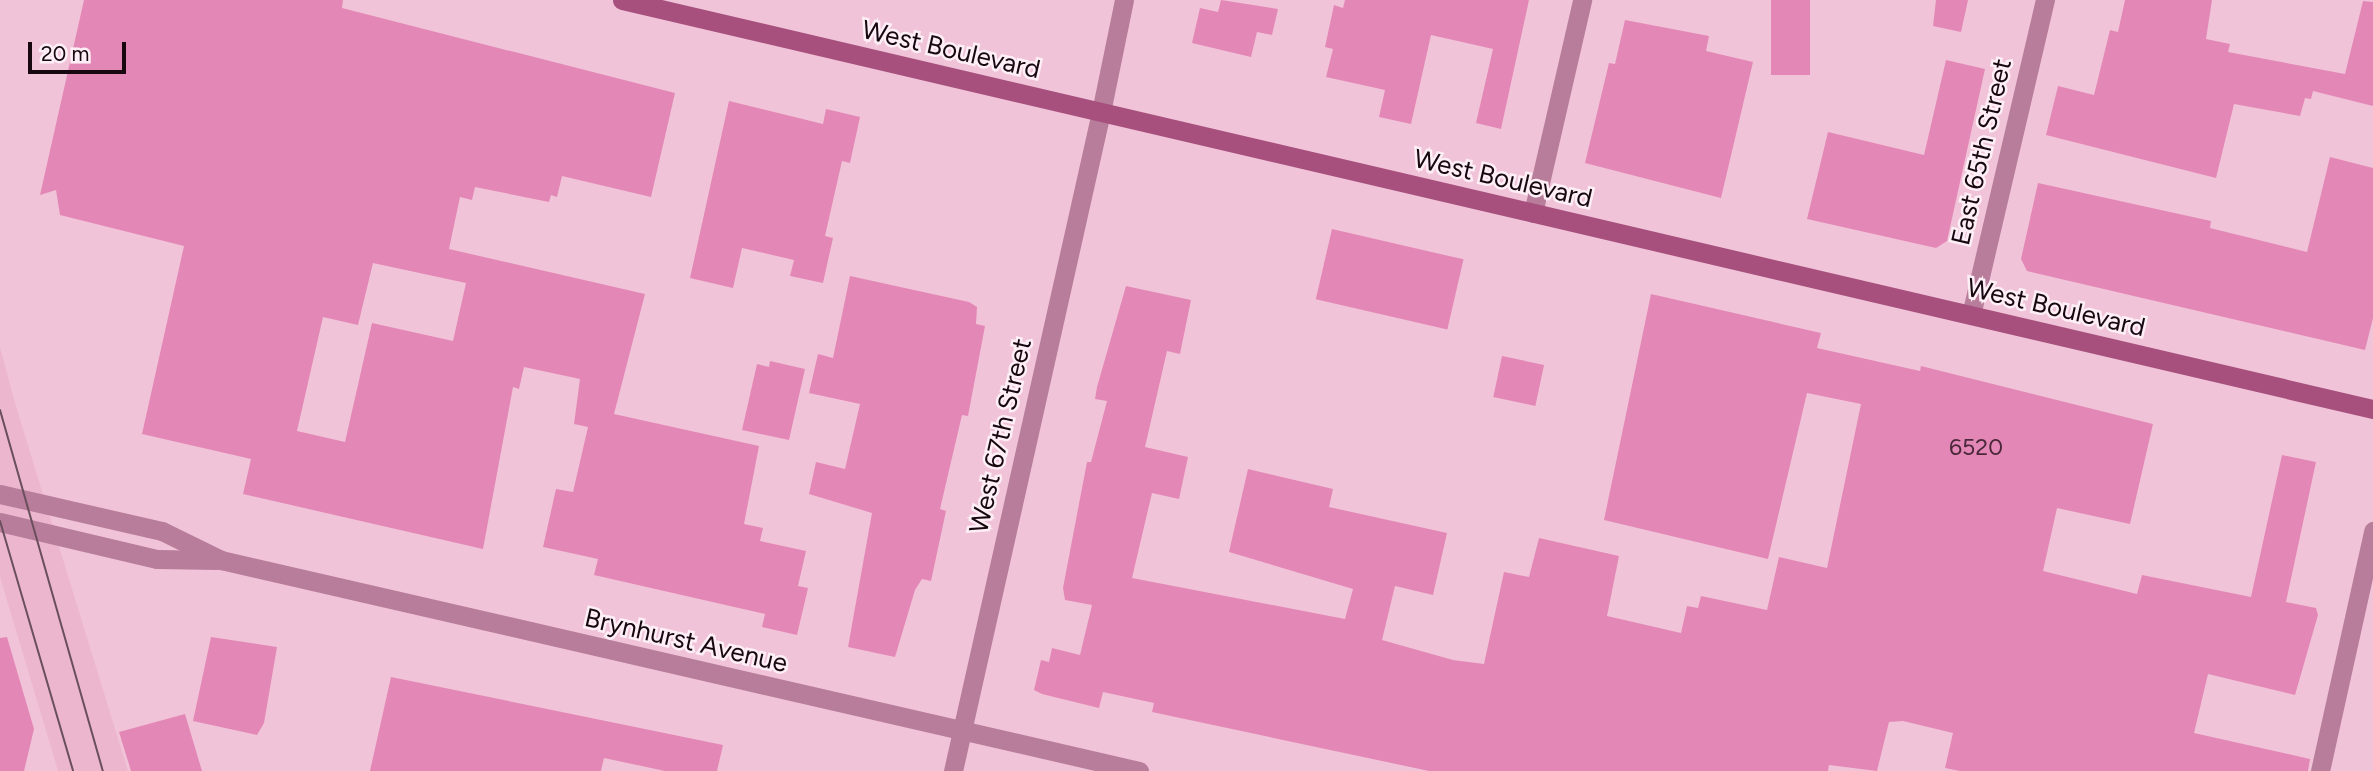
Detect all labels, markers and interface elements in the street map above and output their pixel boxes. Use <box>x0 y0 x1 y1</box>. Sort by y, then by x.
street label: West Boulevard <box>859 14 1043 86</box>
scale bar <box>32 28 130 72</box>
text: 20 m <box>41 41 89 66</box>
street label: East 65th Street <box>1945 56 2019 248</box>
street label: West Boulevard <box>1411 143 1595 215</box>
street label: West Boulevard <box>1964 272 2148 344</box>
street label: West 67th Street <box>963 336 1039 536</box>
house number: 6520 <box>1949 433 2003 461</box>
street label: Brynhurst Avenue <box>582 603 790 679</box>

